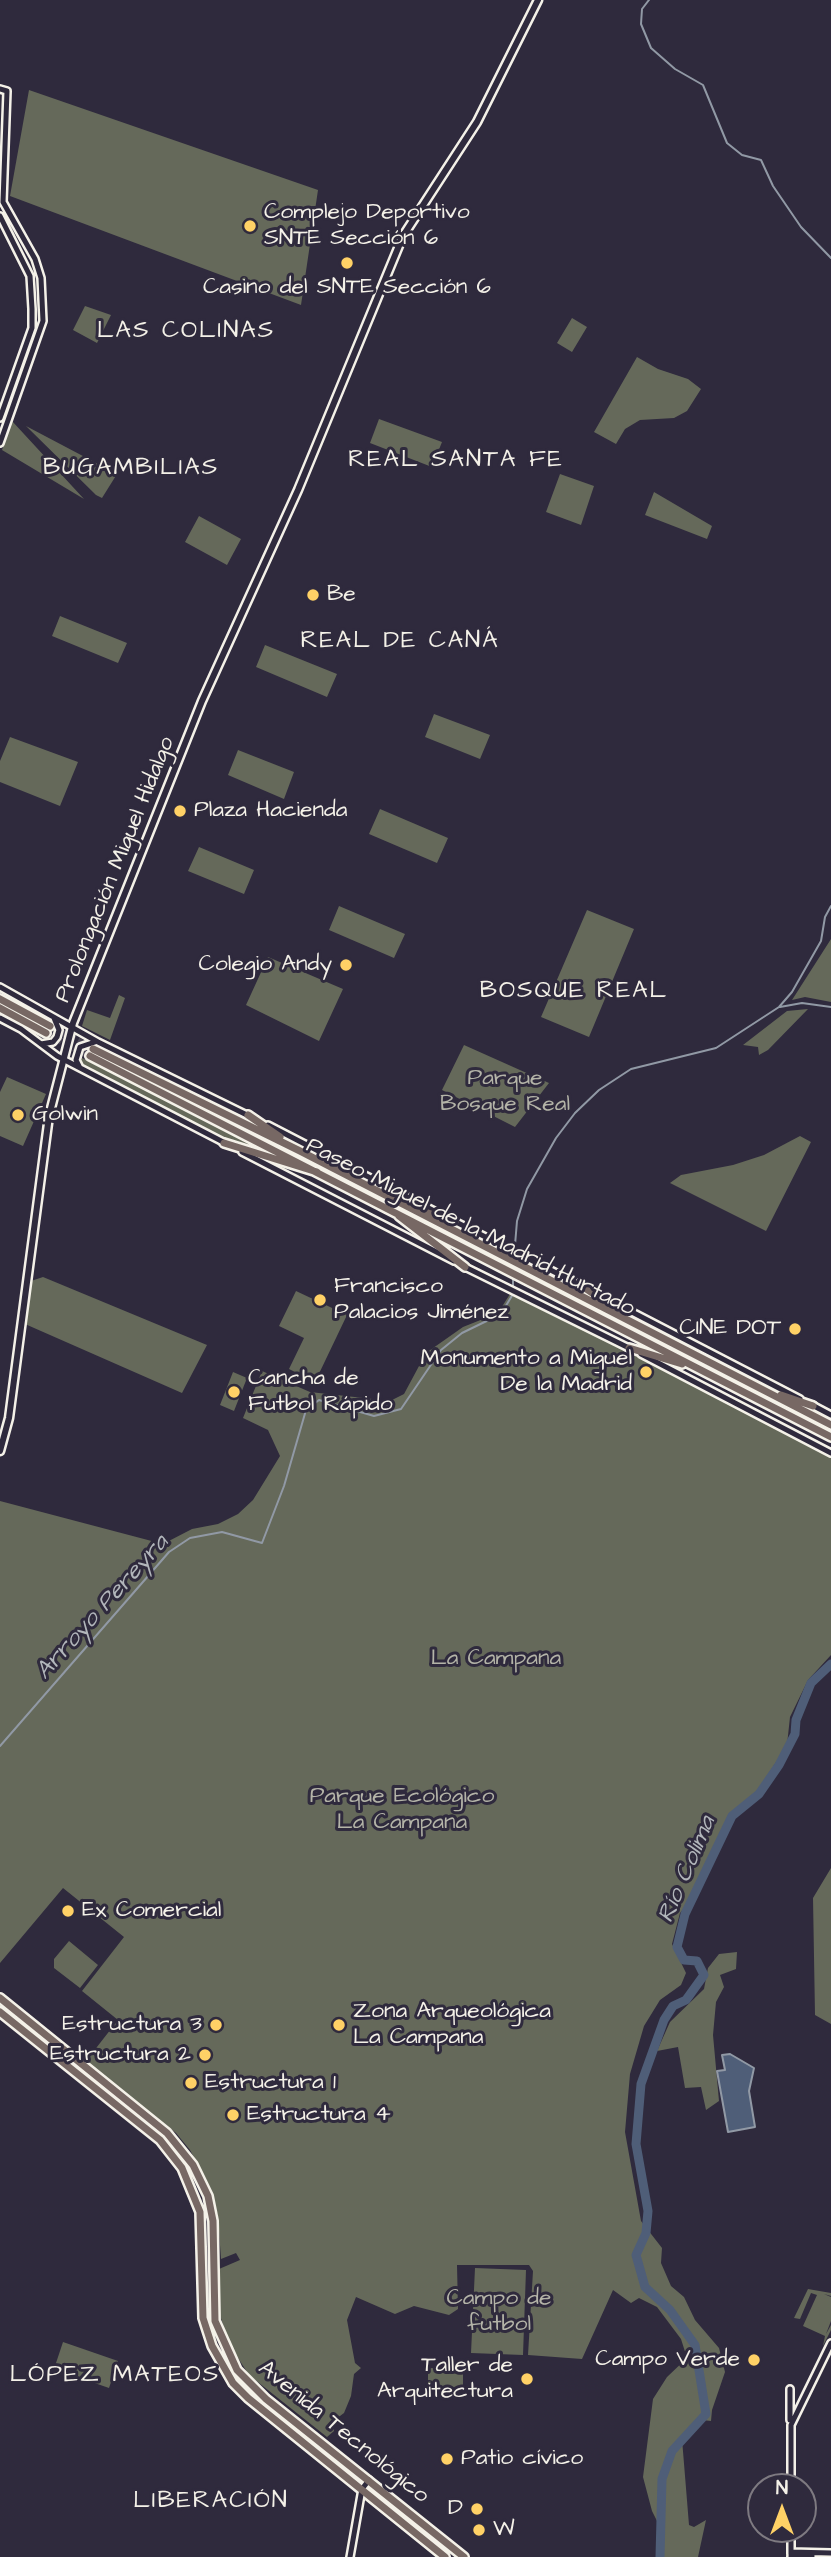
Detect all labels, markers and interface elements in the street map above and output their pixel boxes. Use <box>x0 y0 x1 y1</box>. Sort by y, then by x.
place label: Complejo Deportivo SNTE Sección 6 <box>264 199 470 253</box>
marker: Complejo Deportivo SNTE Sección 6 <box>242 218 258 234</box>
marker: Casino del SNTE Sección 6 <box>339 255 355 271</box>
place label: Casino del SNTE Sección 6 <box>203 274 491 302</box>
district label: LAS COLINAS <box>98 318 274 346</box>
district label: REAL SANTA FE <box>350 447 562 475</box>
district label: BUGAMBILIAS <box>44 455 218 483</box>
place label: Be <box>327 581 356 609</box>
marker: Be <box>305 587 321 603</box>
district label: REAL DE CANÁ <box>302 628 498 656</box>
street label: Prolongación Miguel Hidalgo <box>50 733 182 1007</box>
place label: Plaza Hacienda <box>194 797 347 825</box>
marker: Plaza Hacienda <box>172 803 188 819</box>
place label: Colegio Andy <box>199 951 332 979</box>
marker: Colegio Andy <box>338 957 354 973</box>
district label: BOSQUE REAL <box>481 978 667 1006</box>
park label: Parque Bosque Real <box>440 1065 570 1119</box>
place label: Golwin <box>32 1101 98 1129</box>
marker: Golwin <box>10 1107 26 1123</box>
street label: Paseo Miguel de la Madrid Hurtado <box>301 1133 639 1323</box>
place label: Francisco Palacios Jiménez <box>334 1273 509 1327</box>
marker: Francisco Palacios Jiménez <box>312 1292 328 1308</box>
place label: CINE DOT <box>679 1315 781 1343</box>
marker: CINE DOT <box>787 1321 803 1337</box>
place label: Monumento a Miguel De la Madrid <box>421 1345 632 1399</box>
marker: Monumento a Miguel De la Madrid <box>638 1364 654 1380</box>
place label: Cancha de Futbol Rápido <box>248 1365 393 1419</box>
marker: Cancha de Futbol Rápido <box>226 1384 242 1400</box>
water label: Arroyo Pereyra <box>30 1530 176 1686</box>
park label: La Campana <box>431 1645 561 1673</box>
park label: Parque Ecológico La Campana <box>310 1783 494 1837</box>
water label: Río Colima <box>653 1813 723 1927</box>
place label: Ex Comercial <box>82 1897 221 1925</box>
marker: Ex Comercial <box>60 1903 76 1919</box>
place label: Zona Arqueológica La Campana <box>353 1998 551 2052</box>
place label: Estructura 3 <box>62 2011 202 2039</box>
marker: Estructura 3 <box>208 2017 224 2033</box>
marker: Zona Arqueológica La Campana <box>331 2017 347 2033</box>
place label: Estructura 2 <box>50 2041 191 2069</box>
marker: Estructura 2 <box>197 2047 213 2063</box>
place label: Estructura 1 <box>205 2069 336 2097</box>
marker: Estructura 1 <box>183 2075 199 2091</box>
place label: Estructura 4 <box>247 2101 391 2129</box>
marker: Estructura 4 <box>225 2107 241 2123</box>
park label: Campo de futbol <box>446 2285 552 2339</box>
place label: Campo Verde <box>595 2346 740 2374</box>
place label: Taller de Arquitectura <box>377 2352 513 2406</box>
marker: Campo Verde <box>746 2352 762 2368</box>
street label: Avenida Tecnológico <box>252 2356 434 2510</box>
district label: LÓPEZ MATEOS <box>11 2362 219 2390</box>
marker: Taller de Arquitectura <box>519 2371 535 2387</box>
place label: Patio cívico <box>461 2445 583 2473</box>
marker: Patio cívico <box>439 2451 455 2467</box>
north arrow <box>747 2473 817 2543</box>
text: N <box>776 2475 788 2502</box>
district label: LIBERACIÓN <box>134 2488 288 2516</box>
place label: D <box>448 2495 463 2523</box>
marker: D <box>469 2501 485 2517</box>
place label: W <box>493 2516 515 2544</box>
marker: W <box>471 2522 487 2538</box>

